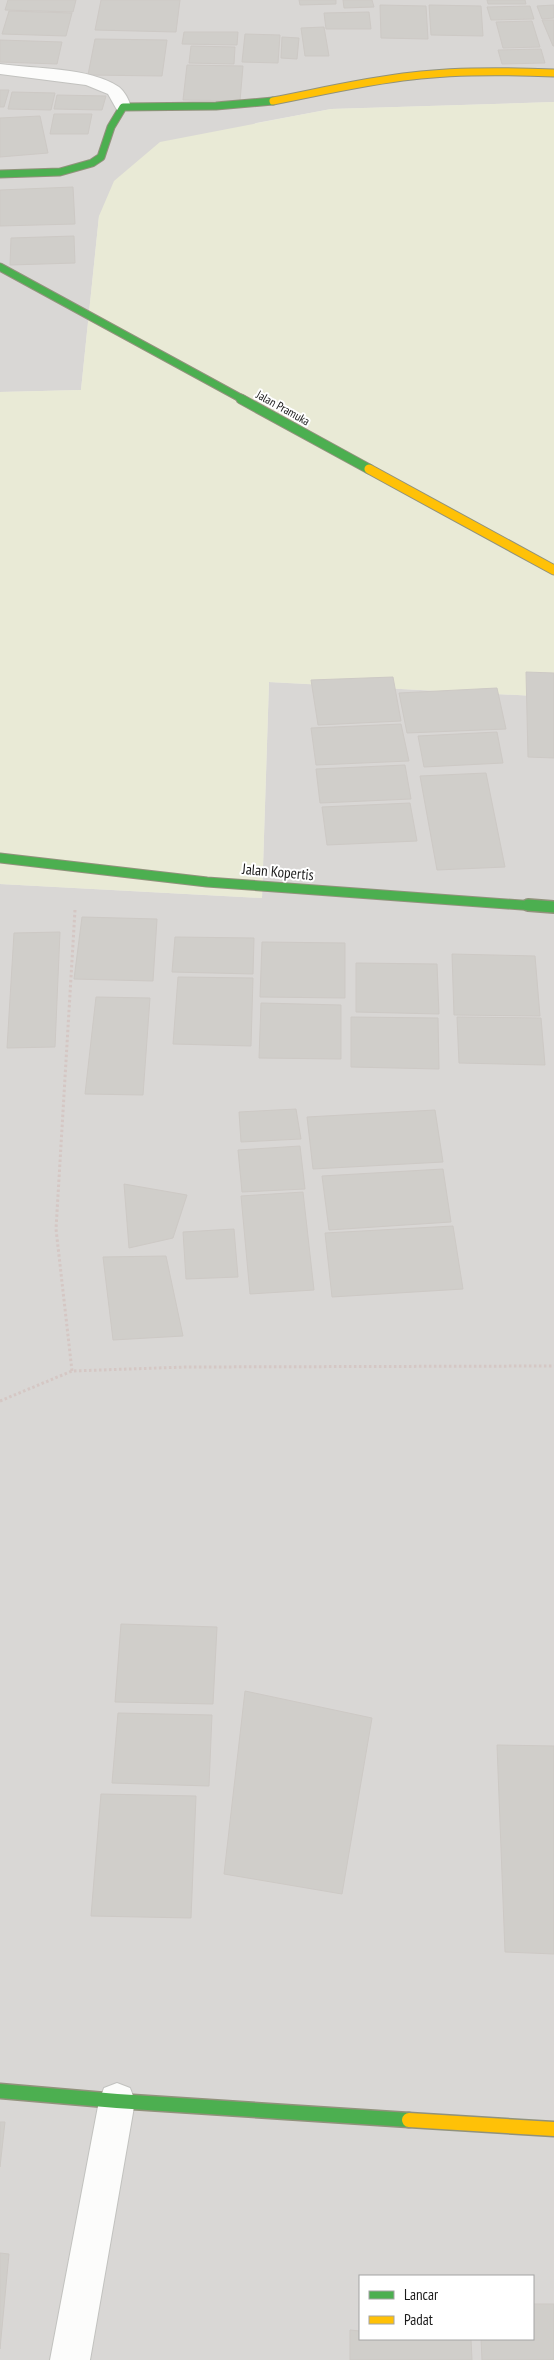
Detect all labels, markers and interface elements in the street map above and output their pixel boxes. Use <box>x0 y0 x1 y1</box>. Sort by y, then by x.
street label: Jalan Pramuka <box>253 386 313 428</box>
street label: Jalan Kopertis <box>240 859 315 884</box>
legend <box>359 2275 534 2340</box>
text: Lancar <box>404 2285 439 2304</box>
text: Padat <box>404 2310 433 2329</box>

